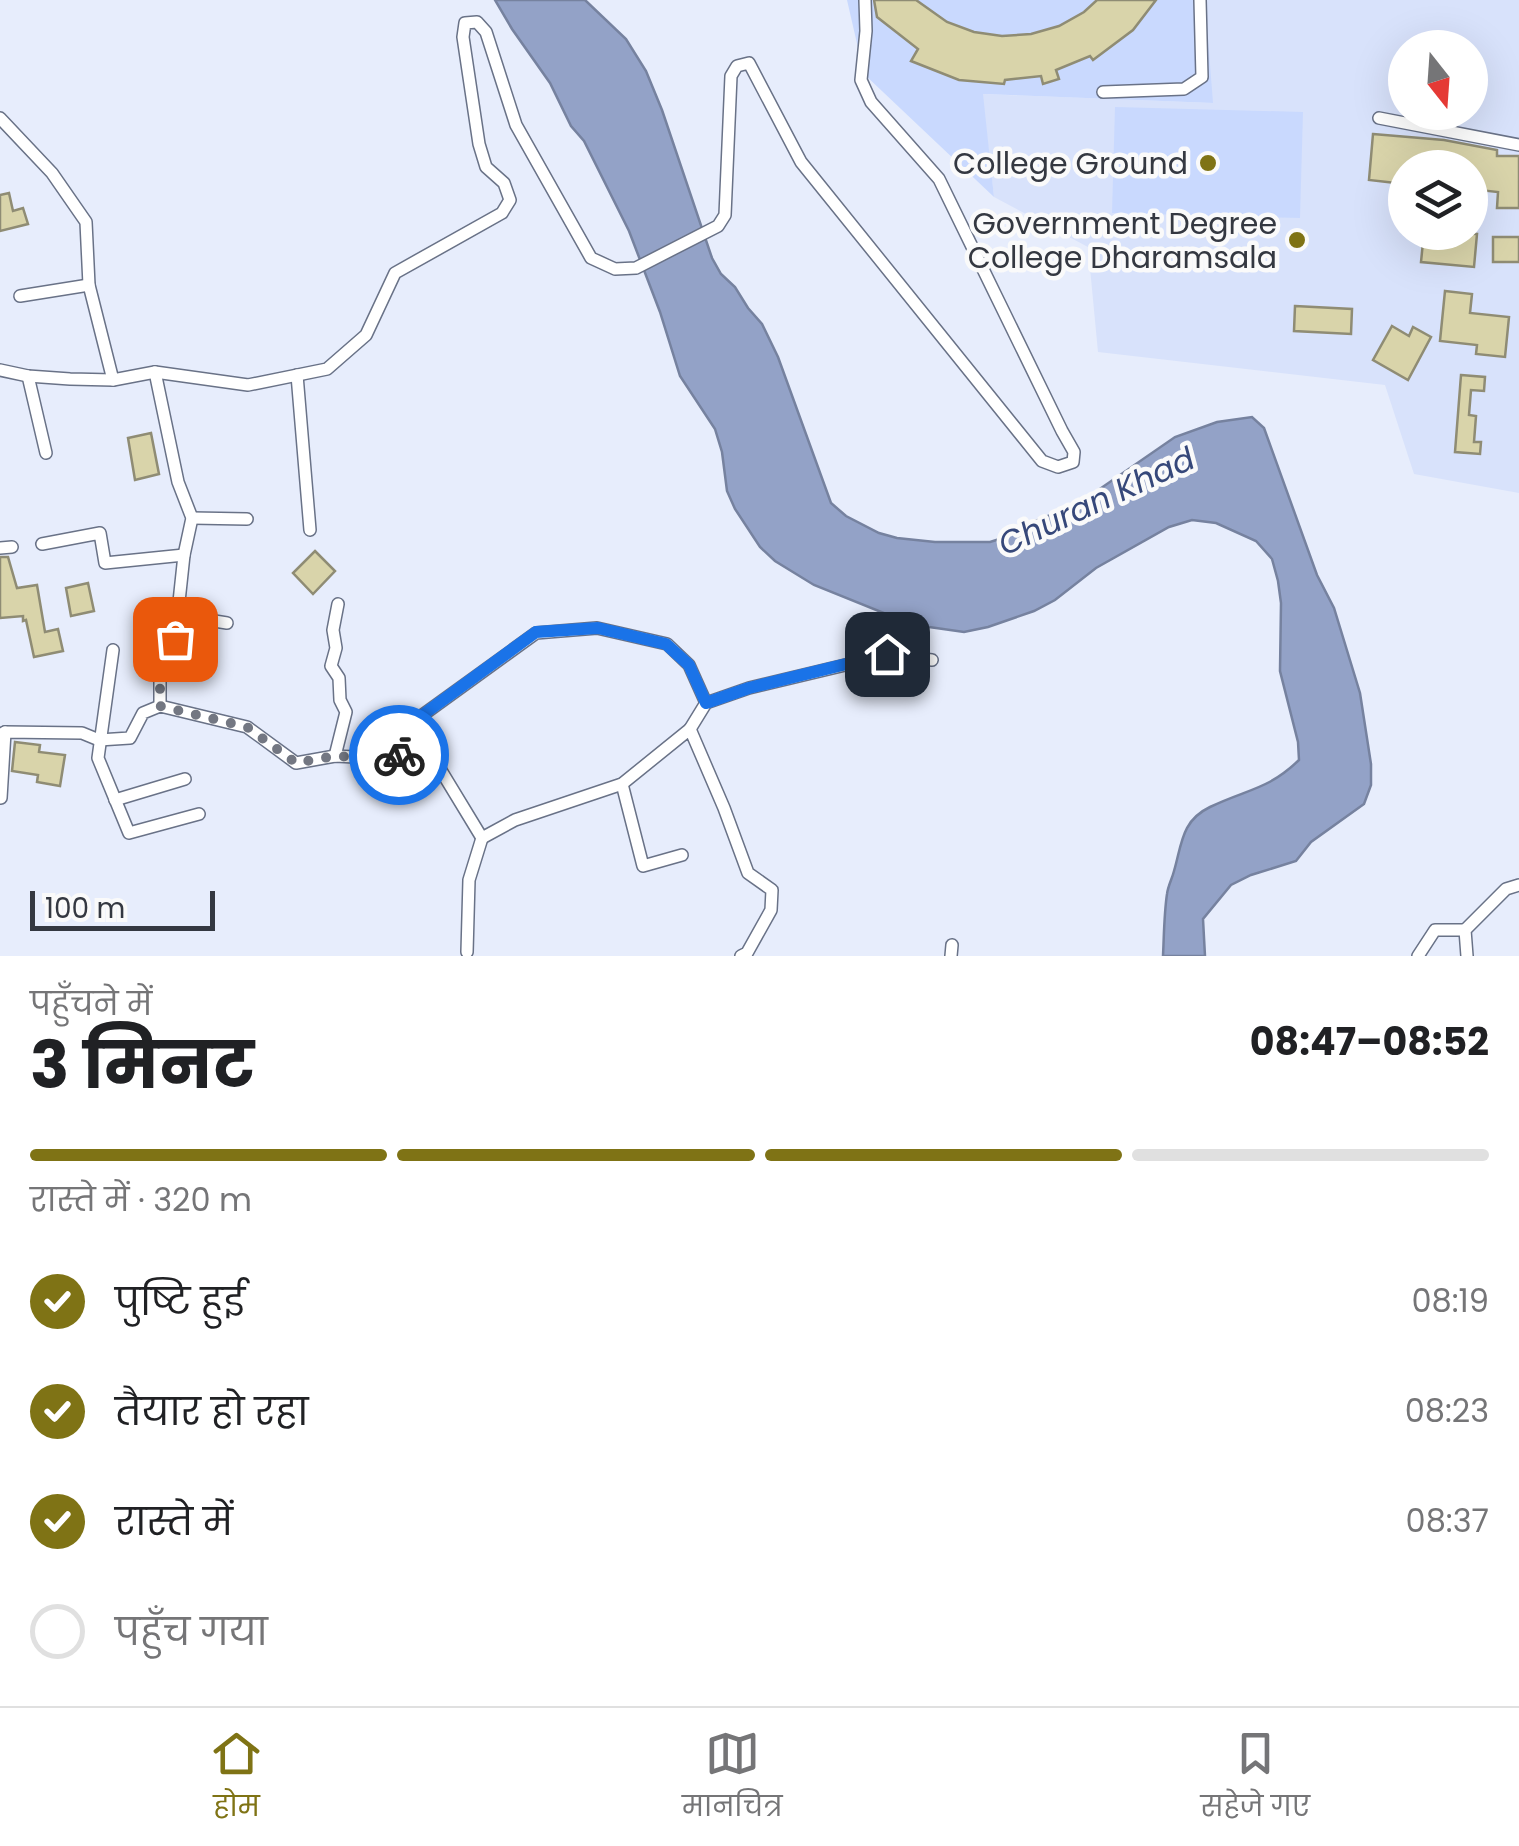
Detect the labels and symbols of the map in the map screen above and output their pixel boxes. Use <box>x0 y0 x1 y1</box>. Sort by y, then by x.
north arrow <box>1388 30 1488 130</box>
place label: College Ground <box>953 142 1188 185</box>
marker: College Ground <box>1197 152 1219 174</box>
place label: Government Degree College Dharamsala <box>968 202 1277 279</box>
marker: Government Degree College Dharamsala <box>1286 229 1308 251</box>
water label: Churan Khad <box>990 436 1202 566</box>
pin <box>133 597 218 682</box>
pin <box>845 612 930 697</box>
courier <box>349 705 449 805</box>
scale bar <box>30 886 215 930</box>

